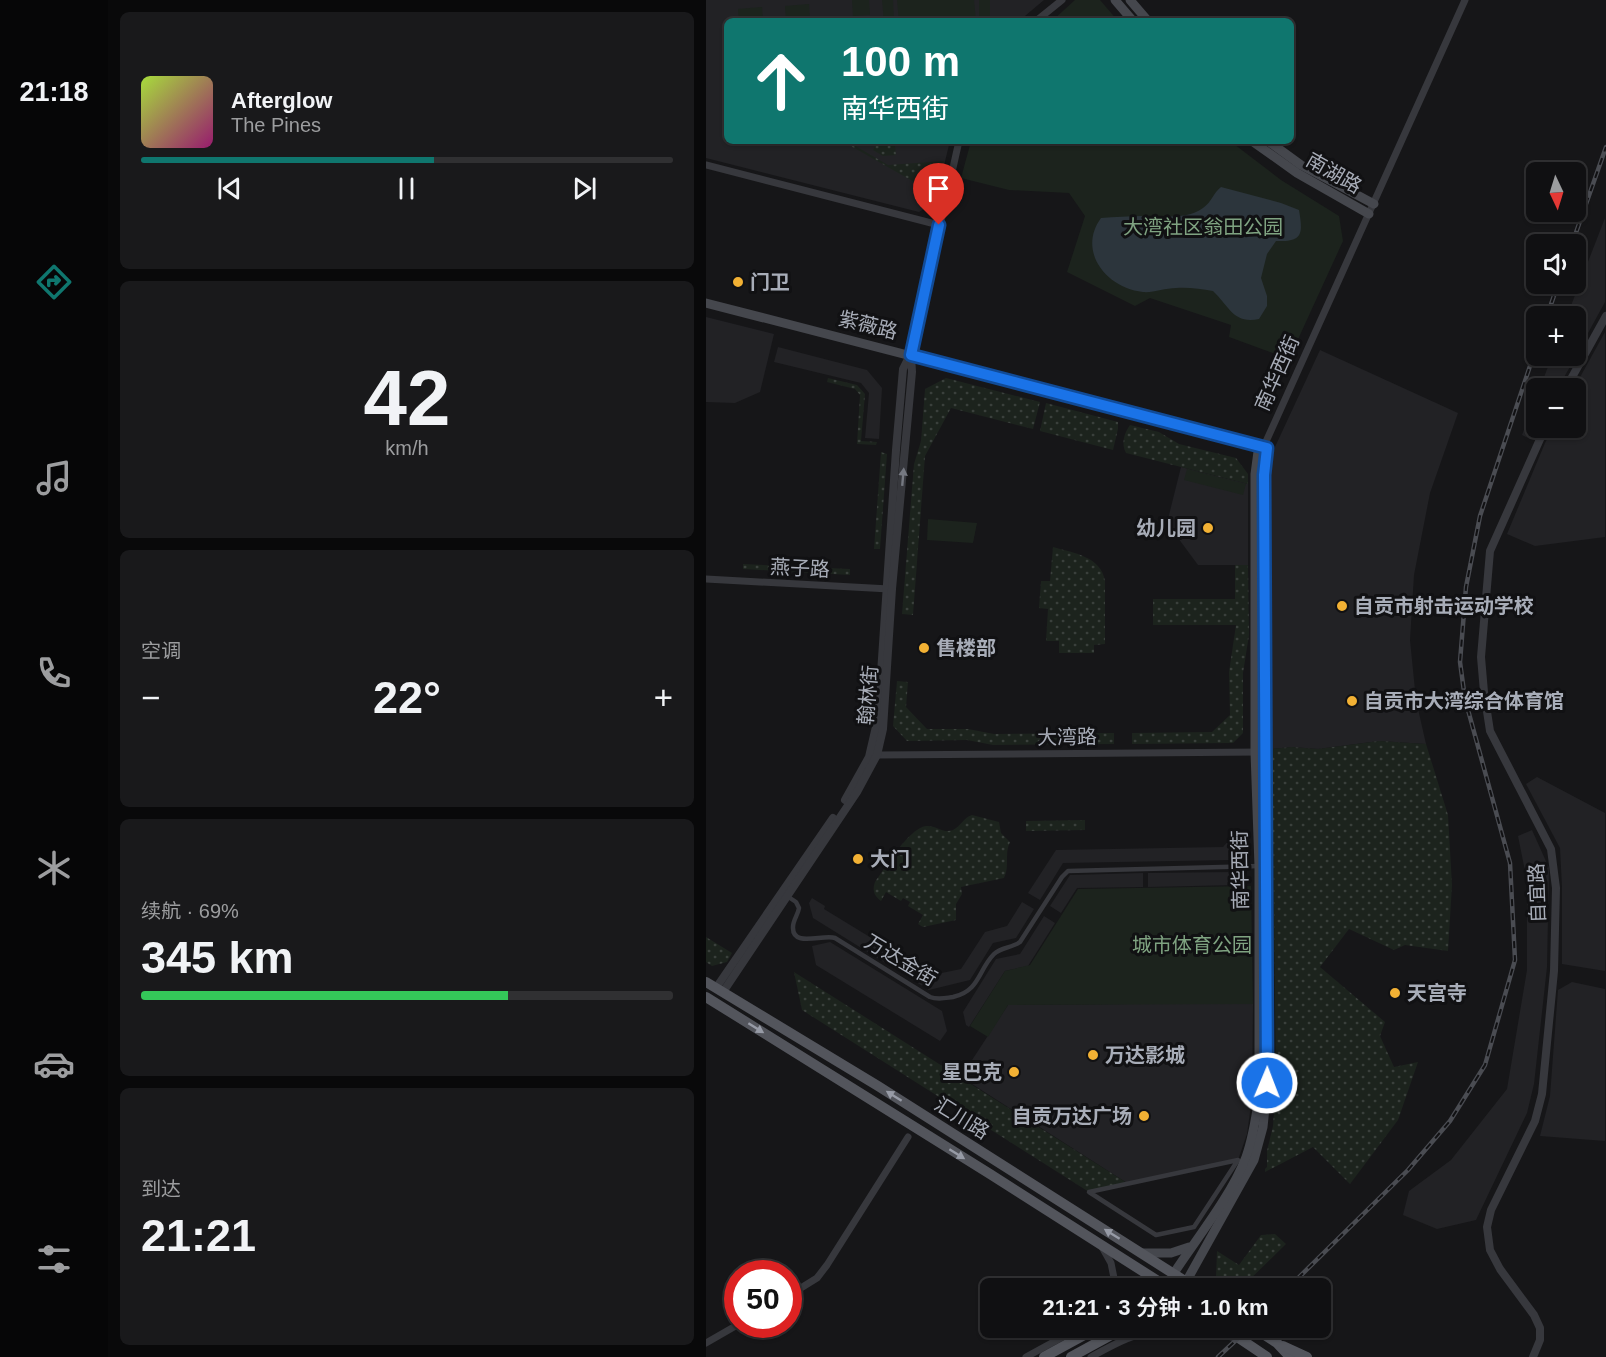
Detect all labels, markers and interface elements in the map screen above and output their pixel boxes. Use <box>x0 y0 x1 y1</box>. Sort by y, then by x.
text: 100 m <box>841 38 960 85</box>
icon: ahead <box>742 42 820 120</box>
text: 21:18 <box>19 77 89 107</box>
text: Afterglow <box>231 88 332 113</box>
text: 南华西街 <box>841 94 949 124</box>
text: The Pines <box>231 114 321 136</box>
street label: 南湖路 <box>1303 148 1365 198</box>
north arrow <box>1526 162 1586 222</box>
map controls <box>1526 162 1586 438</box>
pin <box>913 163 964 225</box>
icon: previous <box>213 172 246 205</box>
icon: pause <box>390 172 423 205</box>
icon: next <box>568 172 601 205</box>
icon: arrive <box>922 172 955 205</box>
park label: 大湾社区翁田公园 <box>1123 216 1283 238</box>
button: sound <box>1526 234 1586 294</box>
icon: directions <box>33 261 75 303</box>
place label: 门卫 <box>750 271 790 293</box>
marker: 门卫 <box>731 275 745 289</box>
button: + <box>1526 306 1586 366</box>
street label: 紫薇路 <box>836 307 900 343</box>
street label: 南华西街 <box>1251 332 1303 414</box>
text: 42 <box>364 354 450 442</box>
button: − <box>1526 378 1586 438</box>
text: km/h <box>385 437 429 459</box>
icon: music <box>33 457 75 499</box>
one-way arrow <box>898 467 908 486</box>
place label: 幼儿园 <box>1136 517 1196 539</box>
marker: 幼儿园 <box>1201 521 1215 535</box>
street label: 燕子路 <box>769 555 831 581</box>
place label: 自贡市射击运动学校 <box>1354 595 1534 617</box>
marker: 自贡市射击运动学校 <box>1335 599 1349 613</box>
place label: 售楼部 <box>936 637 996 659</box>
text: 空调 <box>141 640 181 662</box>
marker: 售楼部 <box>917 641 931 655</box>
icon: phone <box>33 652 75 694</box>
street label: 翰林街 <box>854 664 882 726</box>
text: 22° <box>373 672 441 723</box>
text: − <box>141 679 160 716</box>
text: + <box>654 679 673 716</box>
place label: 自贡市大湾综合体育馆 <box>1364 690 1564 712</box>
marker: 自贡市大湾综合体育馆 <box>1345 694 1359 708</box>
street label: 大湾路 <box>1037 725 1097 749</box>
street label: 南华西街 <box>1228 830 1252 910</box>
icon: climate <box>33 847 75 889</box>
place label: 大门 <box>870 848 910 870</box>
marker: 大门 <box>851 852 865 866</box>
street label: 自宜路 <box>1525 863 1549 923</box>
text: 续航 · 69% <box>141 900 239 922</box>
street label: 万达金街 <box>861 930 941 990</box>
text: 345 km <box>141 932 294 983</box>
park label: 城市体育公园 <box>1132 934 1252 956</box>
place label: 天宫寺 <box>1407 982 1467 1004</box>
marker: 天宫寺 <box>1388 986 1402 1000</box>
one-way arrow <box>748 1023 764 1034</box>
icon: car <box>33 1043 75 1085</box>
place label: 万达影城 <box>1105 1044 1185 1066</box>
marker: 万达影城 <box>1086 1048 1100 1062</box>
position arrow <box>1235 1051 1299 1115</box>
place label: 星巴克 <box>942 1061 1002 1083</box>
marker: 星巴克 <box>1007 1065 1021 1079</box>
one-way arrow <box>886 1091 902 1102</box>
street label: 汇川路 <box>931 1093 993 1143</box>
place label: 自贡万达广场 <box>1012 1105 1132 1127</box>
marker: 自贡万达广场 <box>1137 1109 1151 1123</box>
one-way arrow <box>949 1148 965 1159</box>
text: 到达 <box>141 1178 181 1200</box>
text: 21:21 <box>141 1210 256 1261</box>
one-way arrow <box>1104 1228 1120 1239</box>
icon: filters <box>33 1238 75 1280</box>
speed limit sign: 50 <box>724 1260 802 1338</box>
text: 21:21 · 3 分钟 · 1.0 km <box>1042 1295 1269 1320</box>

